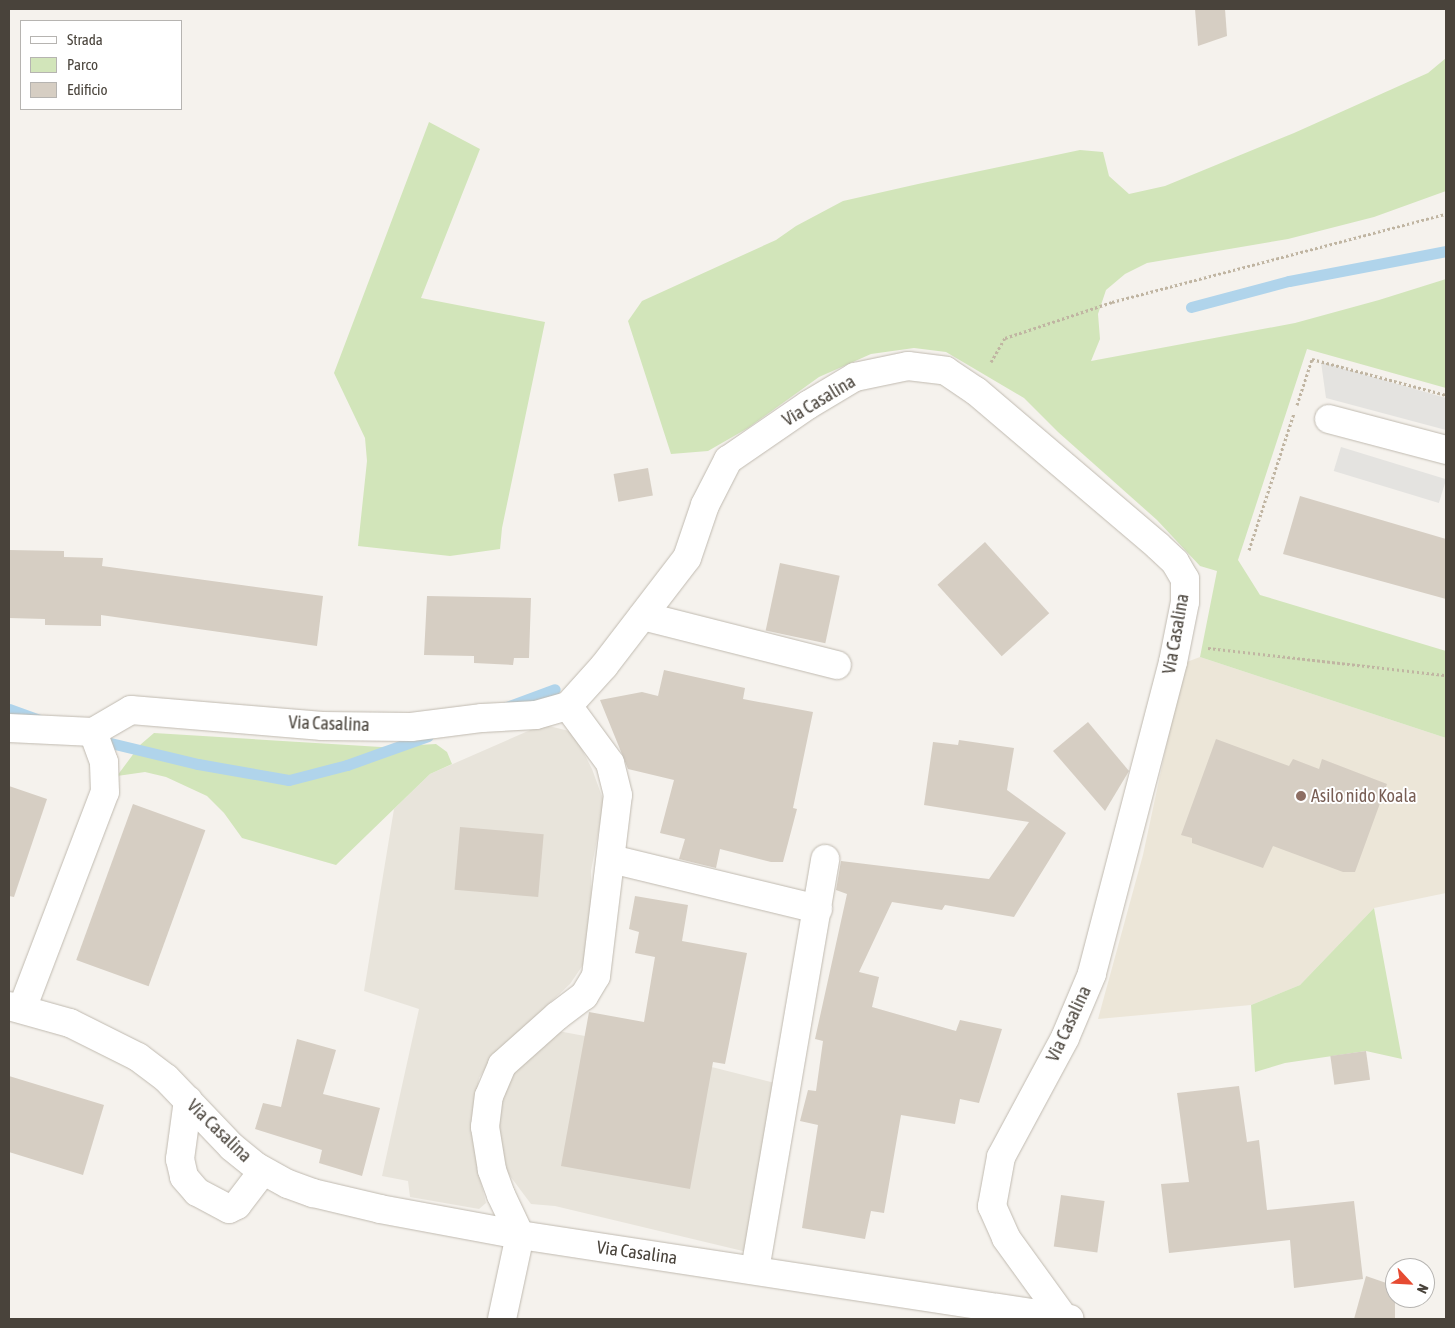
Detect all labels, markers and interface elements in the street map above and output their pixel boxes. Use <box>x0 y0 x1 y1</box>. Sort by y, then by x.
legend <box>20 20 182 110</box>
text: Strada <box>67 31 103 48</box>
text: Parco <box>67 56 98 73</box>
text: Edificio <box>67 81 108 98</box>
street label: Via Casalina <box>779 371 859 431</box>
street label: Via Casalina <box>1158 592 1194 676</box>
street label: Via Casalina <box>288 712 370 736</box>
place label: Asilo nido Koala <box>1311 785 1417 807</box>
marker: Asilo nido Koala <box>1295 790 1307 802</box>
street label: Via Casalina <box>1042 983 1096 1065</box>
street label: Via Casalina <box>182 1095 256 1167</box>
street label: Via Casalina <box>595 1237 679 1269</box>
north arrow <box>1385 1258 1435 1308</box>
text: N <box>1414 1282 1432 1296</box>

